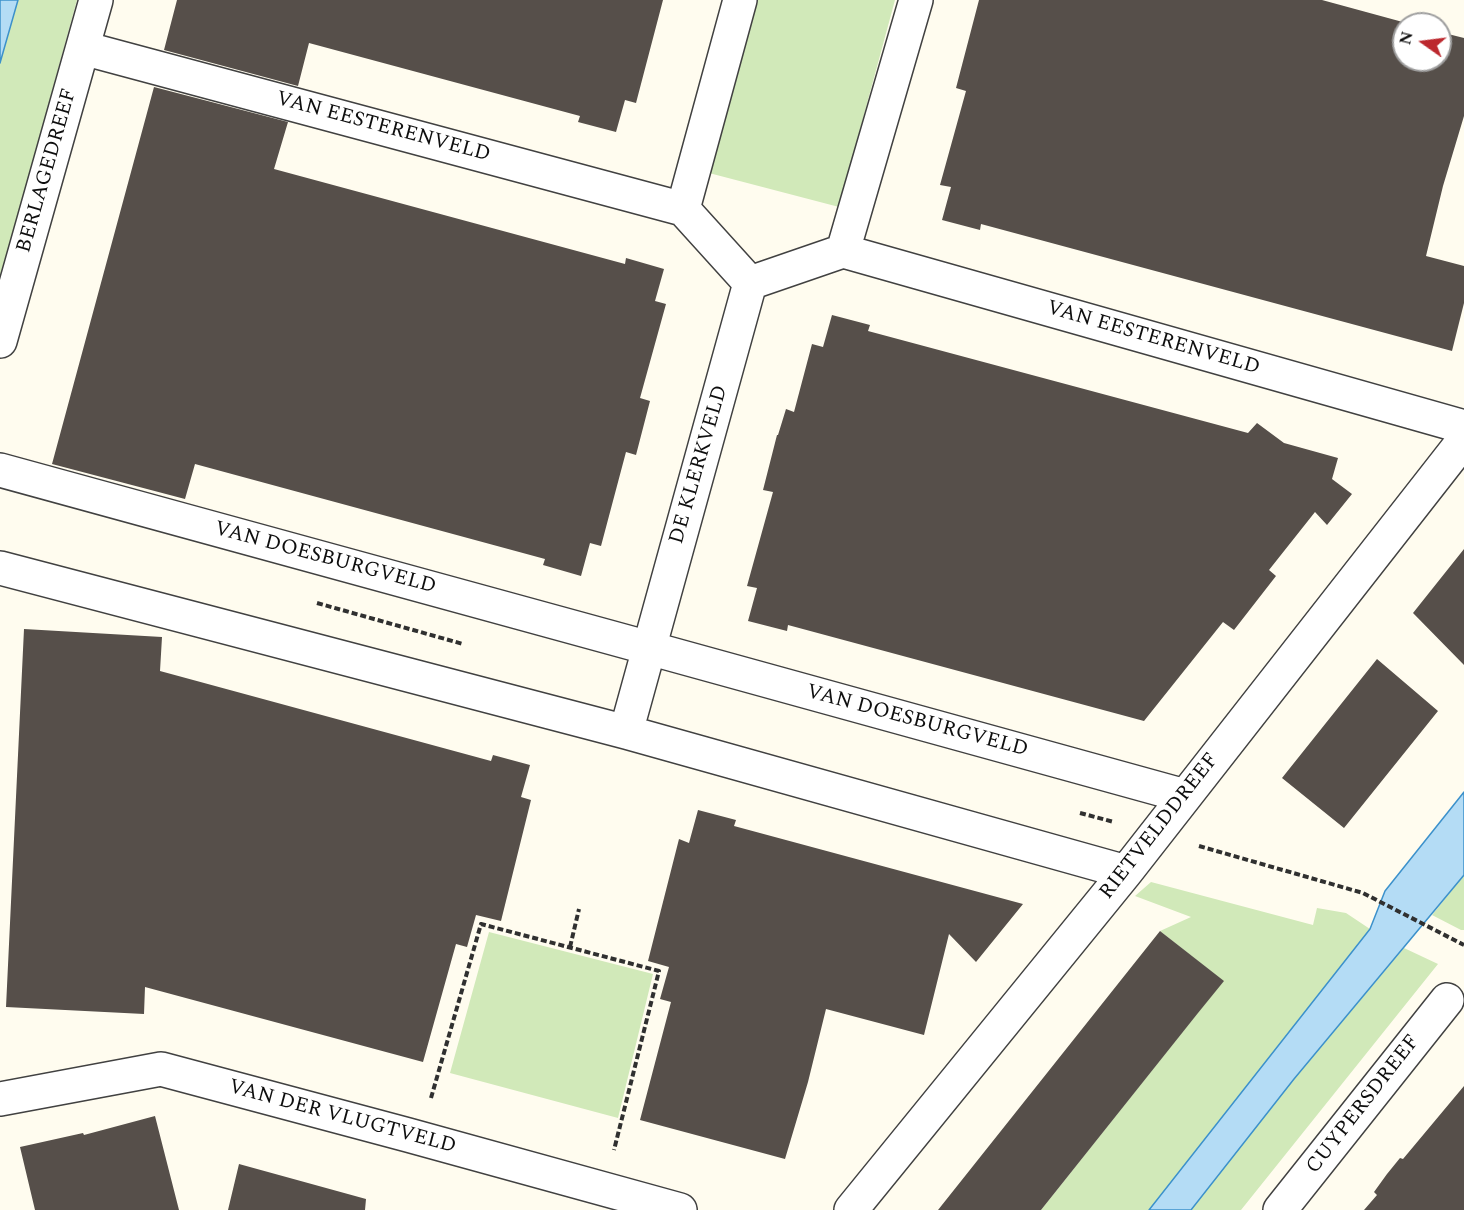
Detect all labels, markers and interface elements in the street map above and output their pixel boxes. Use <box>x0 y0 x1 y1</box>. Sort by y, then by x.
north arrow <box>1392 12 1452 72</box>
text: N <box>1393 29 1420 47</box>
street label: BERLAGEDREEF <box>13 86 83 256</box>
street label: VAN EESTERENVELD <box>273 87 493 169</box>
street label: VAN EESTERENVELD <box>1043 296 1263 382</box>
street label: DE KLERKVELD <box>665 383 735 547</box>
street label: VAN DOESBURGVELD <box>211 517 439 601</box>
street label: VAN DOESBURGVELD <box>803 680 1031 764</box>
street label: RIETVELDDREEF <box>1095 749 1225 905</box>
street label: CUYPERSDREEF <box>1302 1030 1426 1180</box>
street label: VAN DER VLUGTVELD <box>225 1075 459 1161</box>

